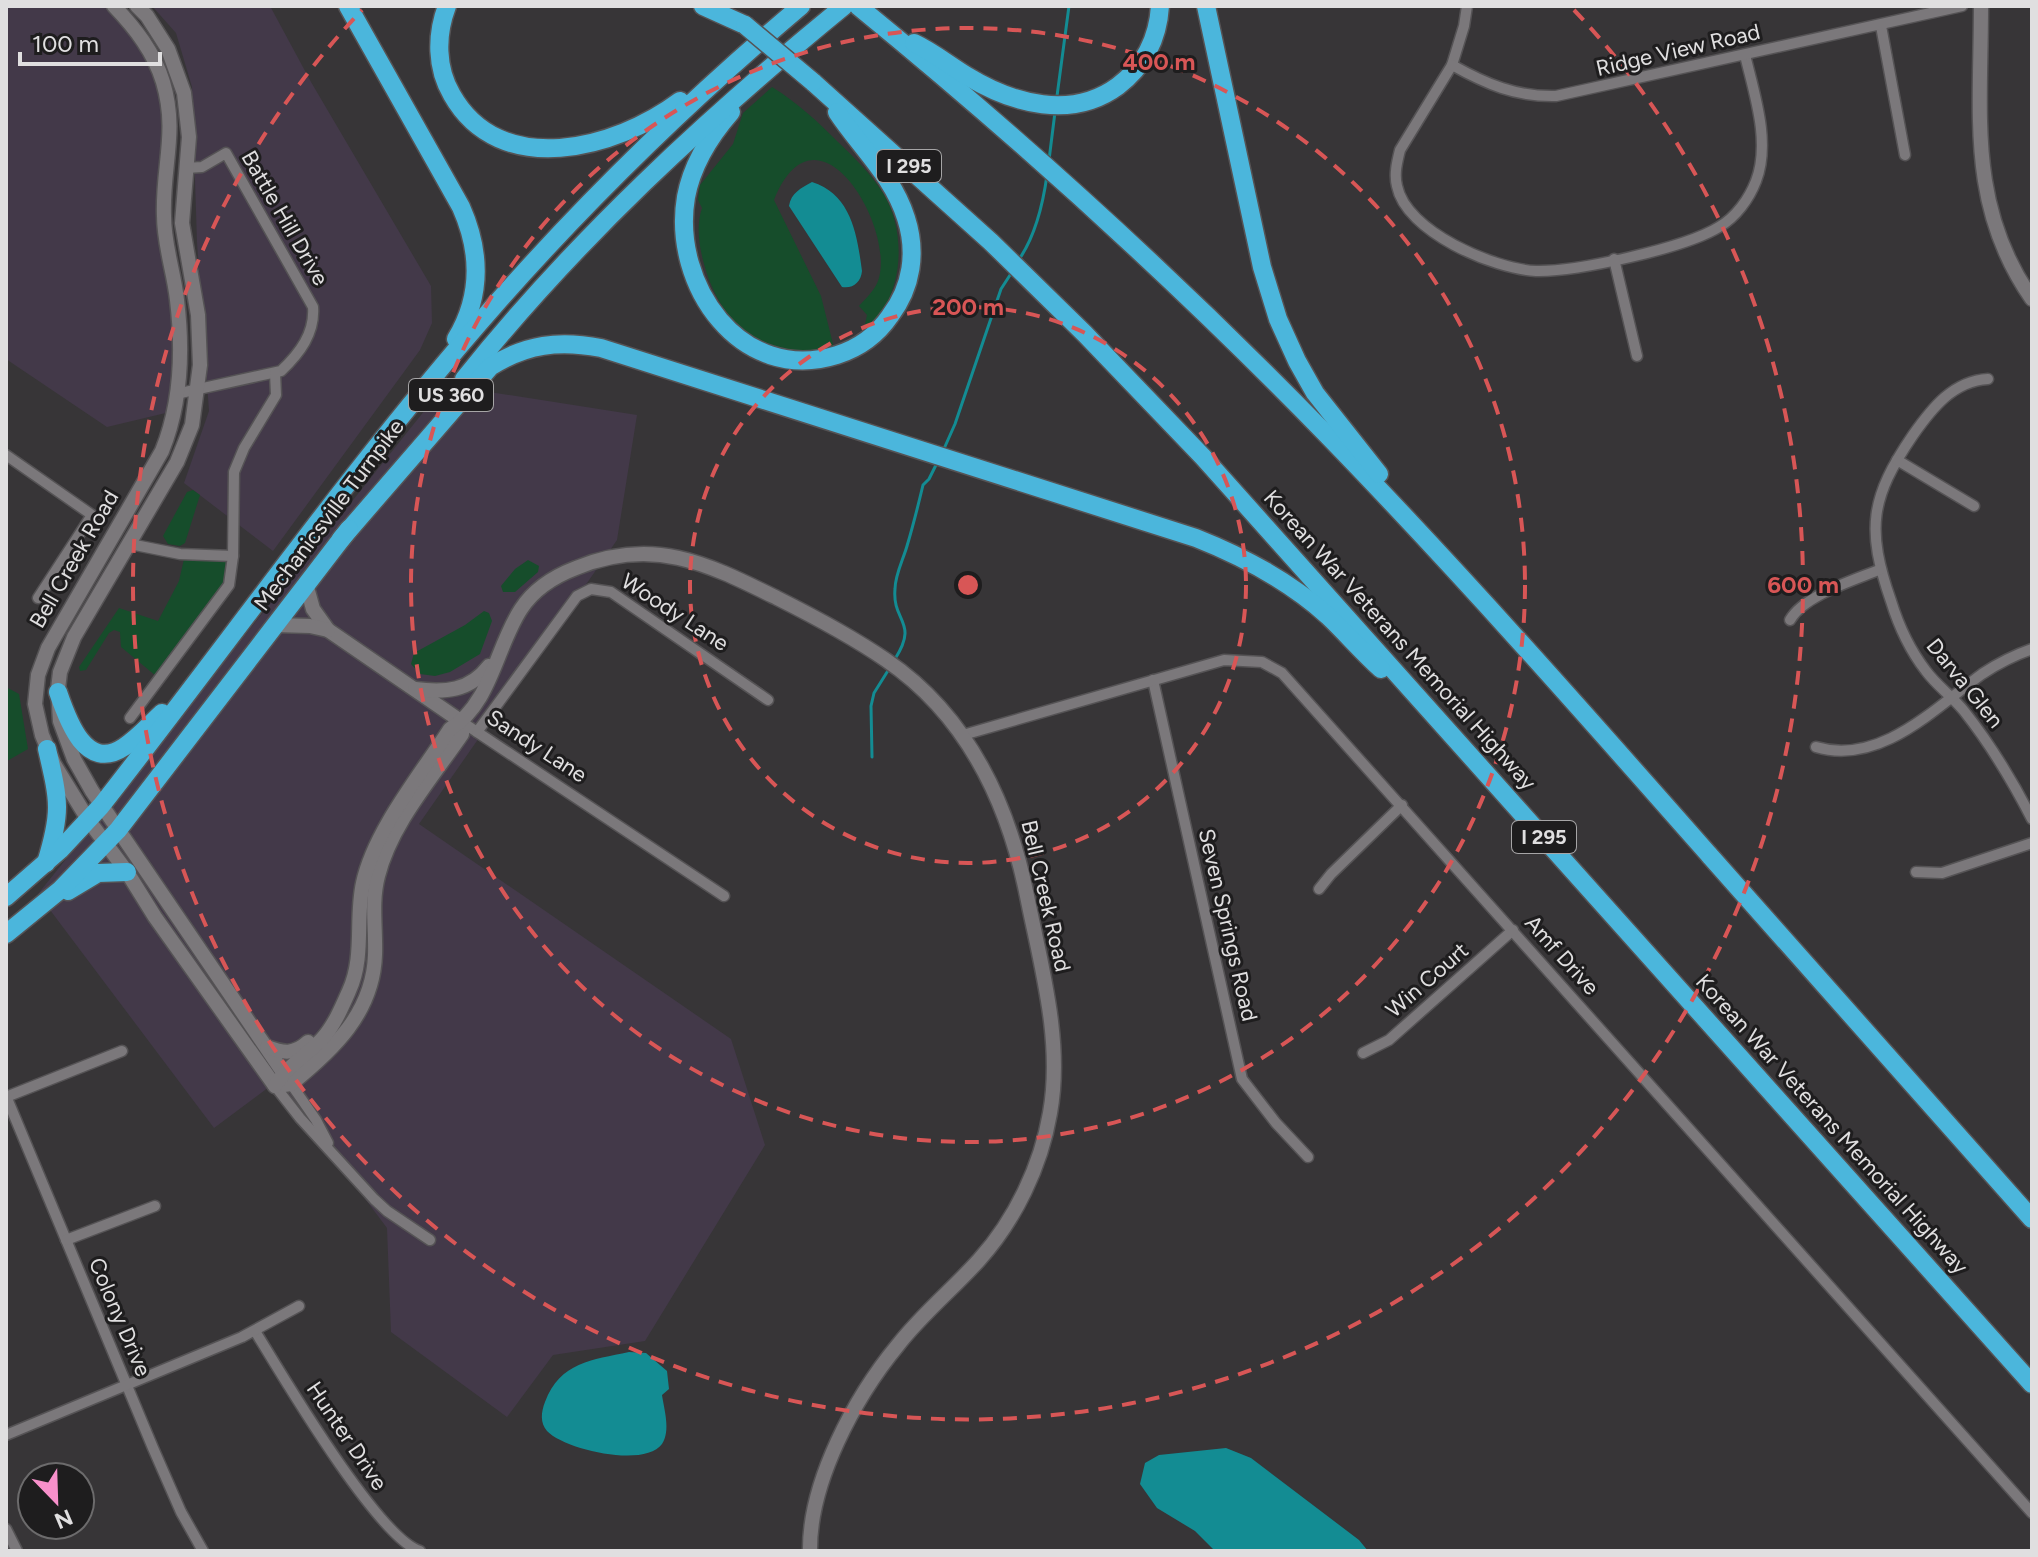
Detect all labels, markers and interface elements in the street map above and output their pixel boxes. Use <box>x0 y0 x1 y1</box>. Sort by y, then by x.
scale bar <box>20 16 160 66</box>
street label: Ridge View Road <box>1593 18 1763 82</box>
text: 100 m <box>32 29 99 58</box>
text: 400 m <box>1123 47 1195 76</box>
street label: Battle Hill Drive <box>236 146 334 290</box>
road number: I 295 <box>877 150 941 182</box>
text: 200 m <box>932 292 1004 321</box>
road number: US 360 <box>409 379 493 411</box>
street label: Mechanicsville Turnpike <box>248 414 410 616</box>
street label: Korean War Veterans Memorial Highway <box>1258 484 1542 796</box>
street label: Bell Creek Road <box>24 485 124 633</box>
street label: Woody Lane <box>616 567 734 657</box>
text: 600 m <box>1767 570 1839 599</box>
centre of rings <box>954 571 982 599</box>
street label: Darva Glen <box>1921 633 2009 733</box>
street label: Sandy Lane <box>482 704 592 788</box>
street label: Bell Creek Road <box>1015 818 1077 974</box>
road number: I 295 <box>1512 821 1576 853</box>
street label: Seven Springs Road <box>1193 826 1263 1024</box>
street label: Amf Drive <box>1519 910 1605 1000</box>
street label: Win Court <box>1380 937 1474 1023</box>
street label: Korean War Veterans Memorial Highway <box>1690 968 1974 1280</box>
street label: Colony Drive <box>83 1254 157 1380</box>
street label: Hunter Drive <box>301 1377 393 1495</box>
north arrow <box>16 1461 96 1541</box>
text: N <box>51 1503 77 1535</box>

